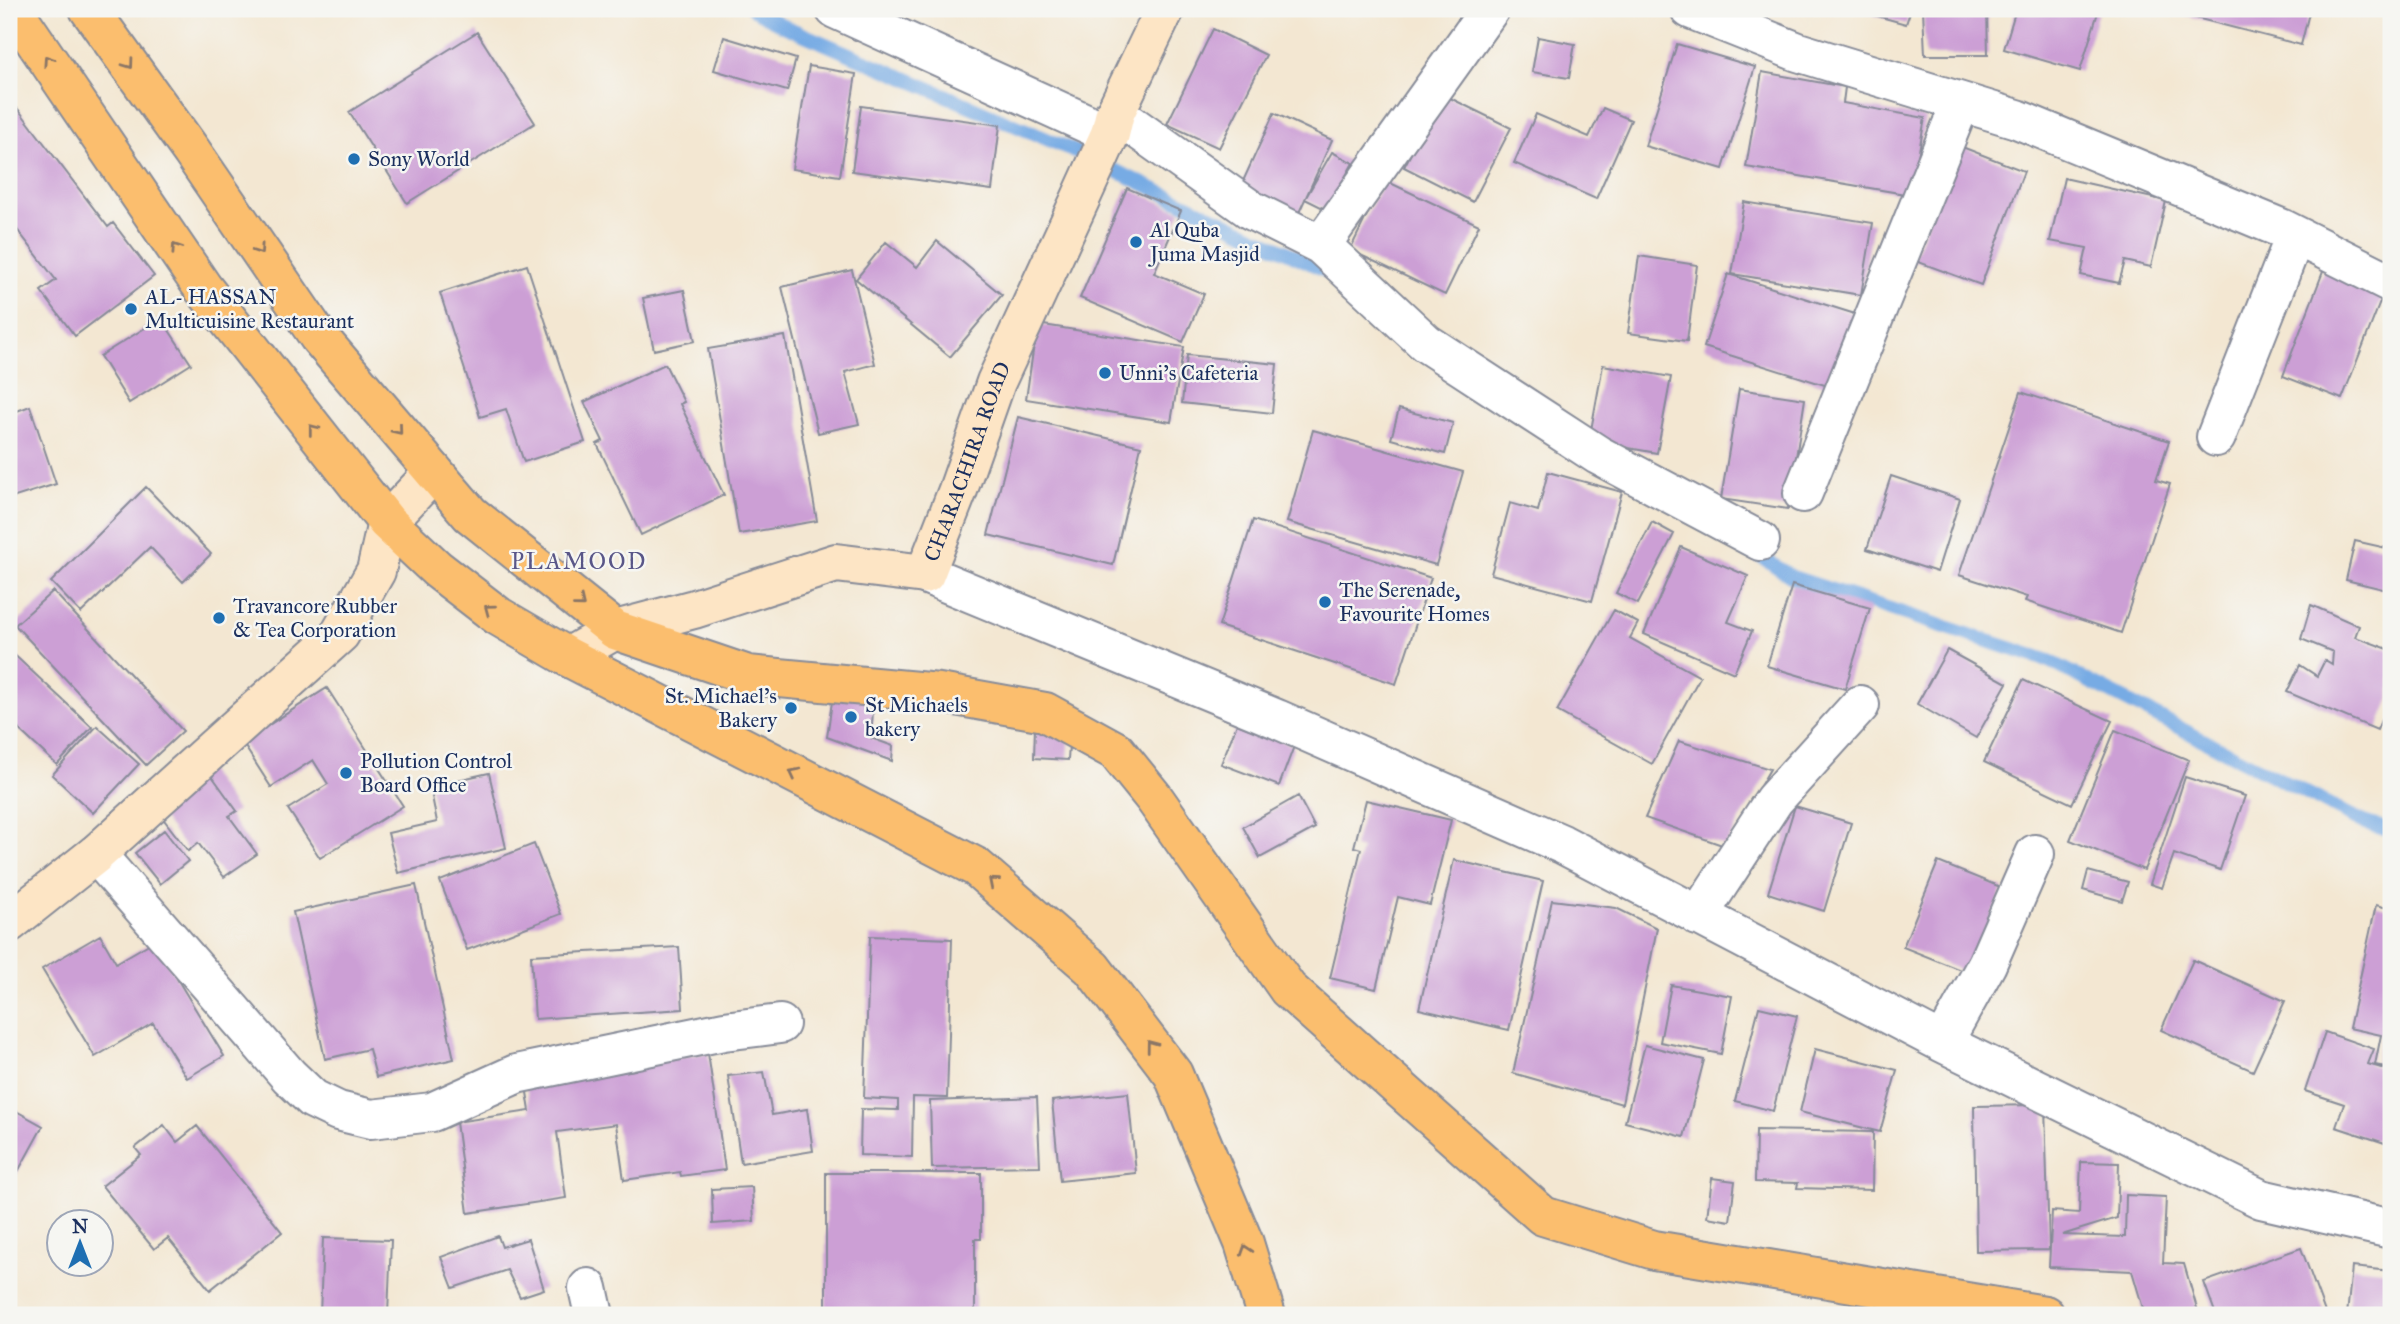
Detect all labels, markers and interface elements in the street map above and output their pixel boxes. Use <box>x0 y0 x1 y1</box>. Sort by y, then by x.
one-way arrow <box>44 55 56 68</box>
one-way arrow <box>121 56 133 69</box>
place label: Sony World <box>368 146 470 172</box>
marker: Sony World <box>346 151 362 167</box>
place label: Al Quba Juma Masjid <box>1148 217 1260 267</box>
marker: Al Quba Juma Masjid <box>1128 234 1144 250</box>
one-way arrow <box>251 242 263 255</box>
one-way arrow <box>171 243 184 256</box>
place label: AL- HASSAN Multicuisine Restaurant <box>144 284 355 334</box>
marker: AL- HASSAN Multicuisine Restaurant <box>123 301 139 317</box>
street label: CHARACHIRA ROAD <box>918 358 1017 565</box>
place label: Unni's Cafeteria <box>1119 360 1258 386</box>
marker: Unni's Cafeteria <box>1097 365 1113 381</box>
one-way arrow <box>390 422 402 435</box>
one-way arrow <box>309 425 322 437</box>
district label: PLAMOOD <box>511 547 647 575</box>
place label: The Serenade, Favourite Homes <box>1339 577 1490 627</box>
place label: Travancore Rubber & Tea Corporation <box>233 593 397 643</box>
marker: The Serenade, Favourite Homes <box>1317 594 1333 610</box>
one-way arrow <box>572 595 585 607</box>
one-way arrow <box>484 604 496 617</box>
marker: Travancore Rubber & Tea Corporation <box>211 610 227 626</box>
place label: St. Michael's Bakery <box>665 683 778 733</box>
place label: St Michaels bakery <box>865 692 968 742</box>
marker: St. Michael's Bakery <box>783 700 799 716</box>
marker: St Michaels bakery <box>843 709 859 725</box>
place label: Pollution Control Board Office <box>360 748 513 798</box>
marker: Pollution Control Board Office <box>338 765 354 781</box>
one-way arrow <box>789 768 801 781</box>
one-way arrow <box>988 878 1001 890</box>
one-way arrow <box>1146 1040 1159 1052</box>
north arrow <box>46 1208 116 1278</box>
text: N <box>72 1215 88 1238</box>
one-way arrow <box>1240 1244 1254 1257</box>

